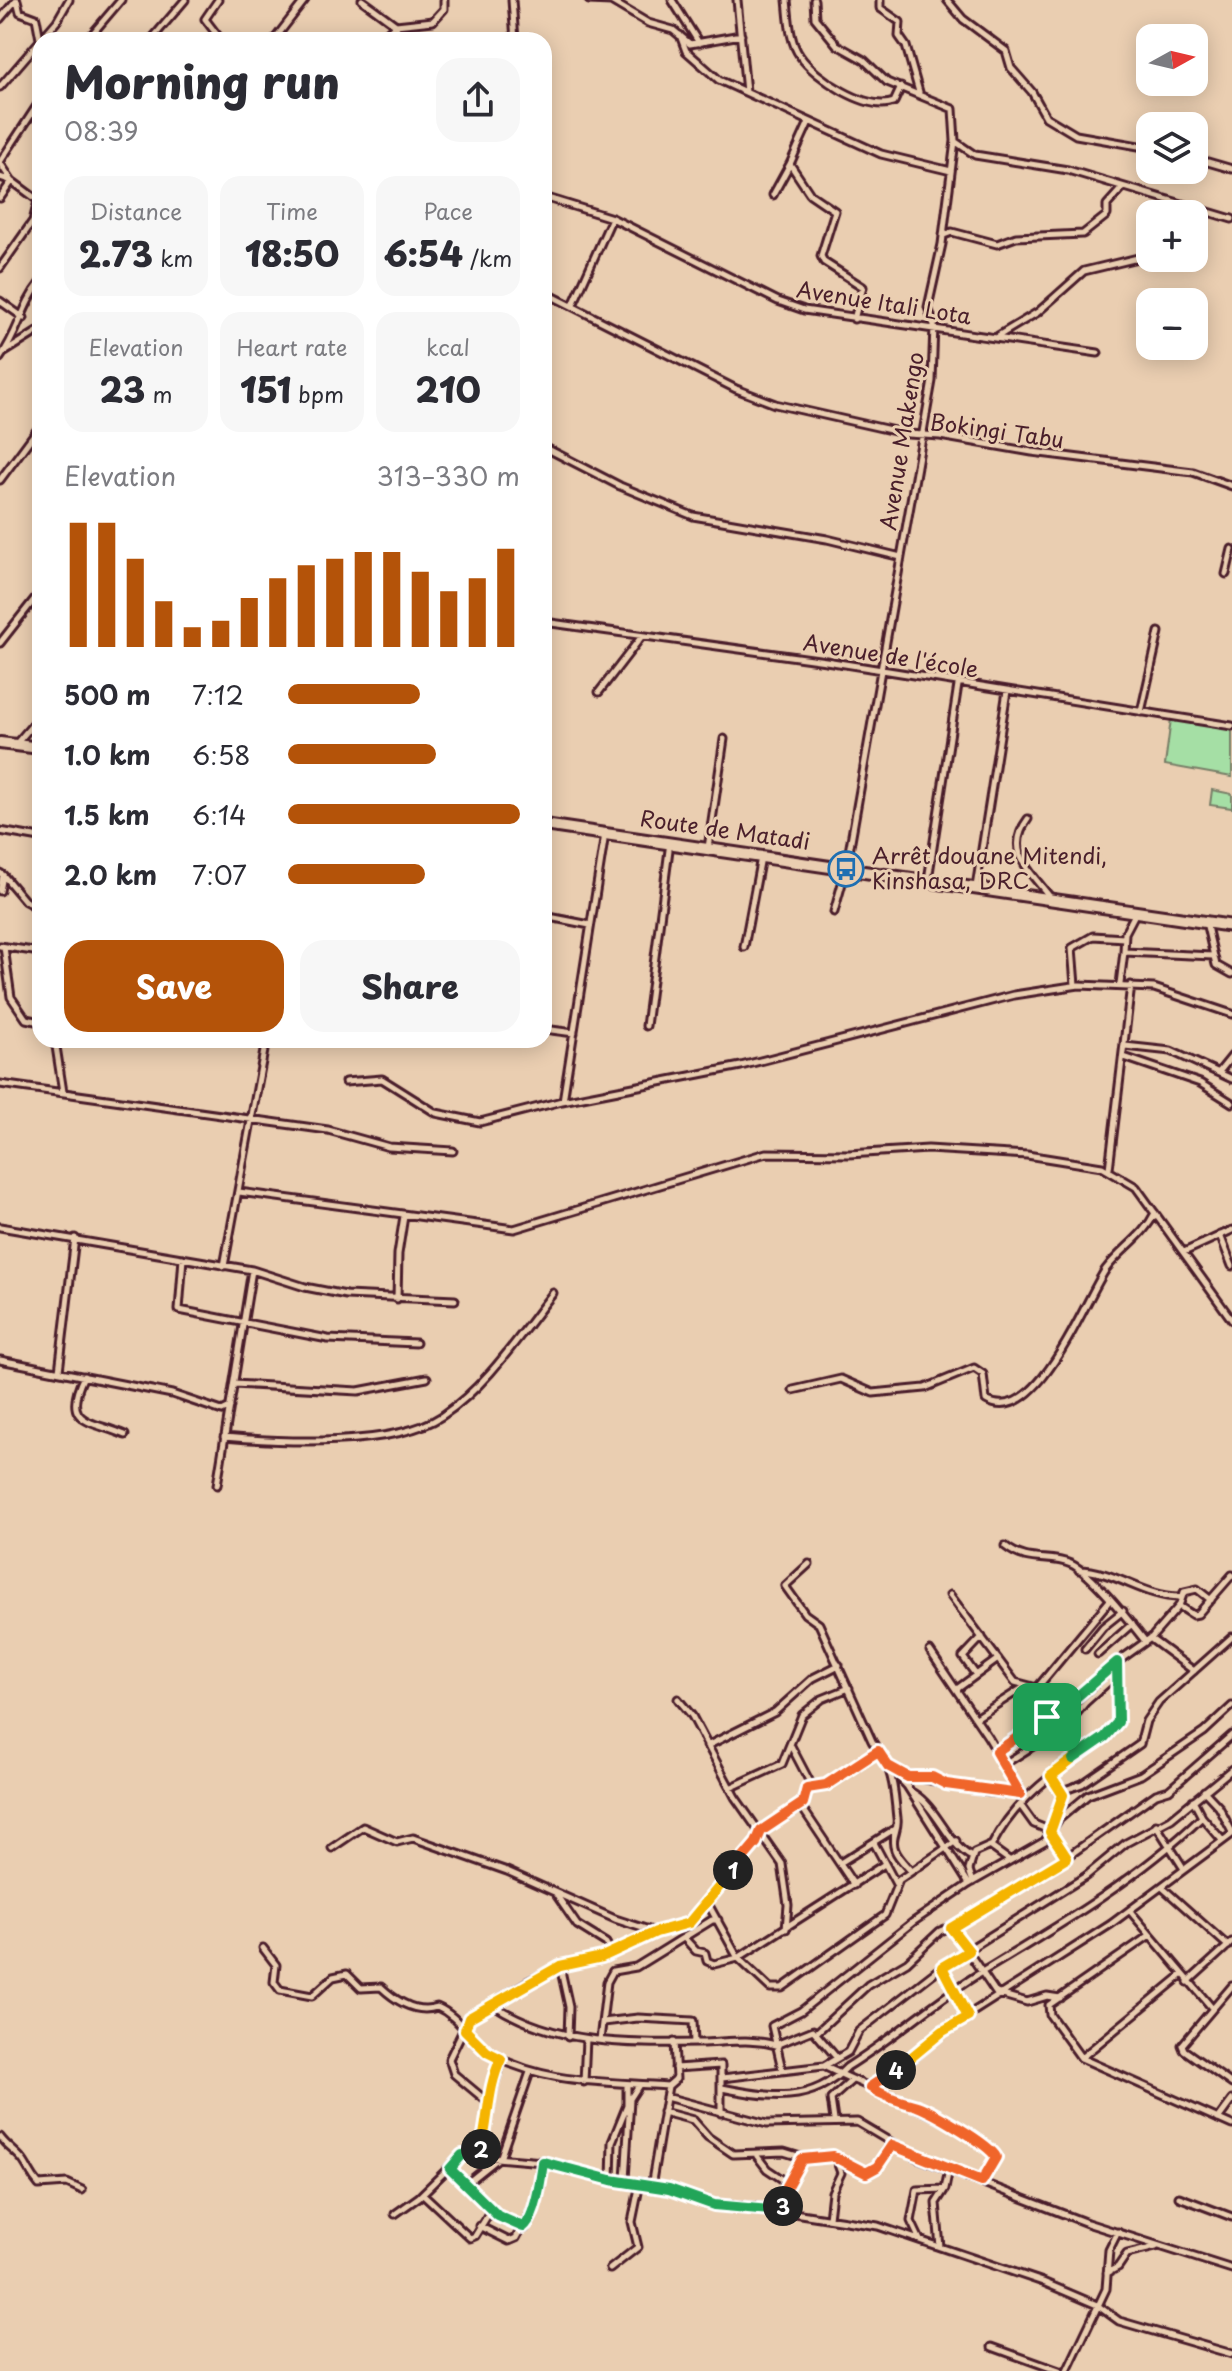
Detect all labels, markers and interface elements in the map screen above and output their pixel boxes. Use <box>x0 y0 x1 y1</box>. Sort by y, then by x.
north arrow <box>1136 24 1208 96</box>
map controls <box>1136 24 1208 360</box>
text: Morning run <box>64 48 340 114</box>
button: share <box>436 58 520 142</box>
text: 08:39 <box>64 111 139 150</box>
button: layers <box>1136 112 1208 184</box>
text: Distance <box>90 194 182 227</box>
text: Time <box>266 194 318 227</box>
text: Pace <box>423 194 473 227</box>
button: + <box>1136 200 1208 272</box>
text: 2.73 <box>79 227 153 279</box>
text: 18:50 <box>245 227 339 279</box>
text: 6:54 <box>384 227 463 279</box>
text: km <box>153 241 193 274</box>
text: /km <box>463 241 512 274</box>
street label: Avenue Itali Lota <box>794 271 974 332</box>
button: − <box>1136 288 1208 360</box>
text: Elevation <box>89 330 183 363</box>
text: Heart rate <box>236 330 348 363</box>
text: kcal <box>426 330 470 363</box>
street label: Avenue Makengo <box>870 349 931 532</box>
text: 23 <box>100 363 145 415</box>
text: 151 <box>240 363 291 415</box>
text: 210 <box>415 363 481 415</box>
text: m <box>145 377 172 410</box>
text: bpm <box>291 377 344 410</box>
street label: Bokingi Tabu <box>928 404 1066 455</box>
text: Elevation <box>64 456 176 495</box>
text: 313–330 m <box>376 456 520 495</box>
street label: Avenue de l'école <box>801 624 981 685</box>
text: 500 m <box>64 675 150 714</box>
text: 7:12 <box>192 675 244 714</box>
text: 1.0 km <box>64 735 151 774</box>
text: 6:58 <box>192 735 251 774</box>
text: 1.5 km <box>64 795 150 834</box>
text: 6:14 <box>192 795 247 834</box>
street label: Route de Matadi <box>638 800 812 857</box>
place label: Arrêt douane Mitendi, Kinshasa, DRC <box>872 838 1107 896</box>
bus stop icon: Arrêt douane Mitendi, Kinshasa, DRC <box>827 850 865 888</box>
text: 2.0 km <box>64 855 157 894</box>
text: 7:07 <box>192 855 247 894</box>
button: Save <box>64 940 284 1032</box>
button: Share <box>300 940 520 1032</box>
pin <box>1013 1683 1081 1751</box>
icon: arrive <box>1025 1695 1069 1739</box>
pin: 1 <box>713 1850 753 1890</box>
text: 1 <box>728 1853 738 1886</box>
pin: 4 <box>876 2050 916 2090</box>
text: 4 <box>889 2053 903 2086</box>
pin: 2 <box>461 2129 501 2169</box>
text: 2 <box>473 2132 489 2165</box>
pin: 3 <box>763 2186 803 2226</box>
text: 3 <box>776 2189 790 2222</box>

